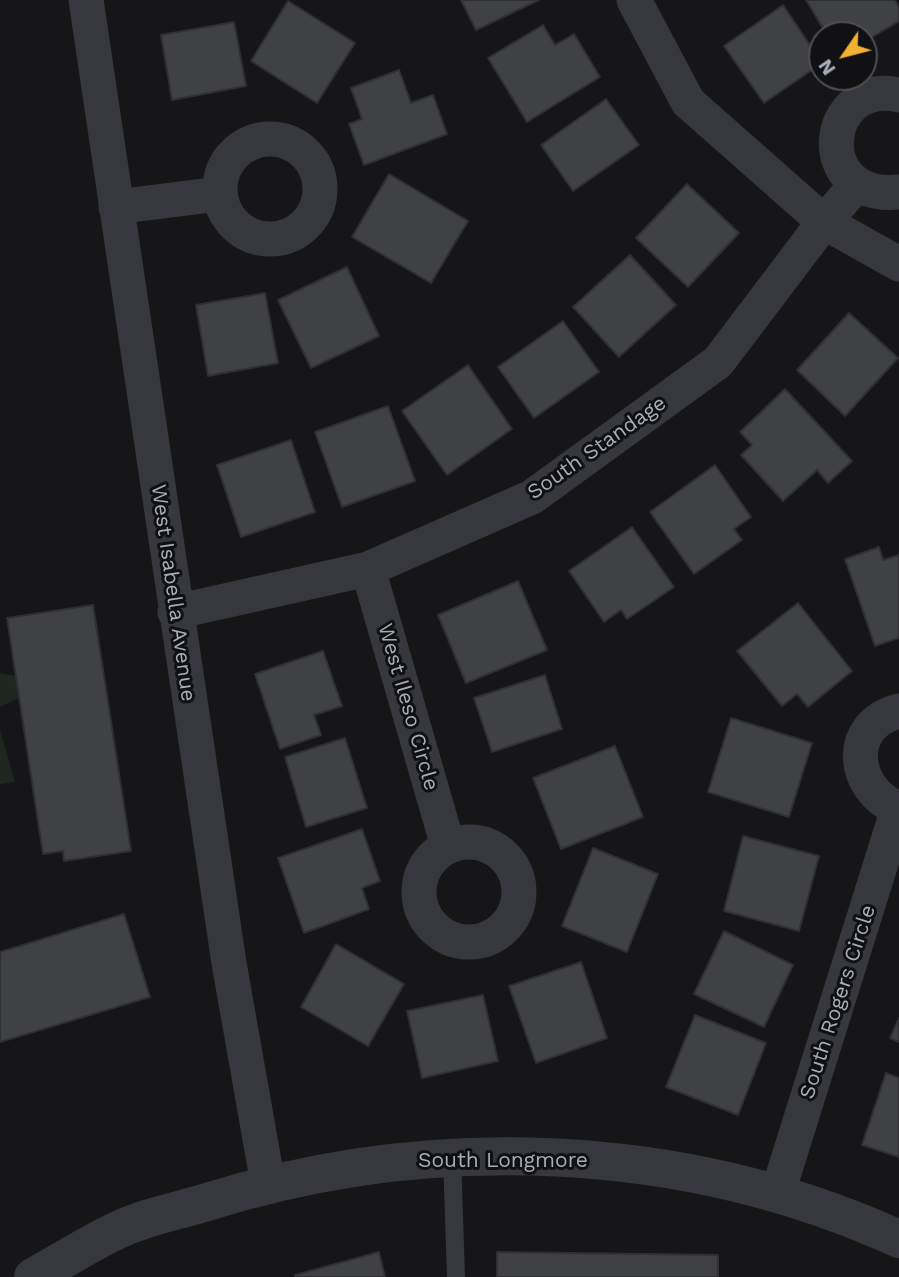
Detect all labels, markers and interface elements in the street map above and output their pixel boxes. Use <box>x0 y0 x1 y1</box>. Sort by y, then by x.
north arrow <box>808 21 878 91</box>
text: N <box>814 55 840 80</box>
street label: South Standage <box>523 391 671 505</box>
street label: West Isabella Avenue <box>145 483 201 703</box>
street label: West Ileso Circle <box>372 621 444 793</box>
street label: South Rogers Circle <box>795 902 881 1102</box>
street label: South Longmore <box>418 1148 588 1174</box>

